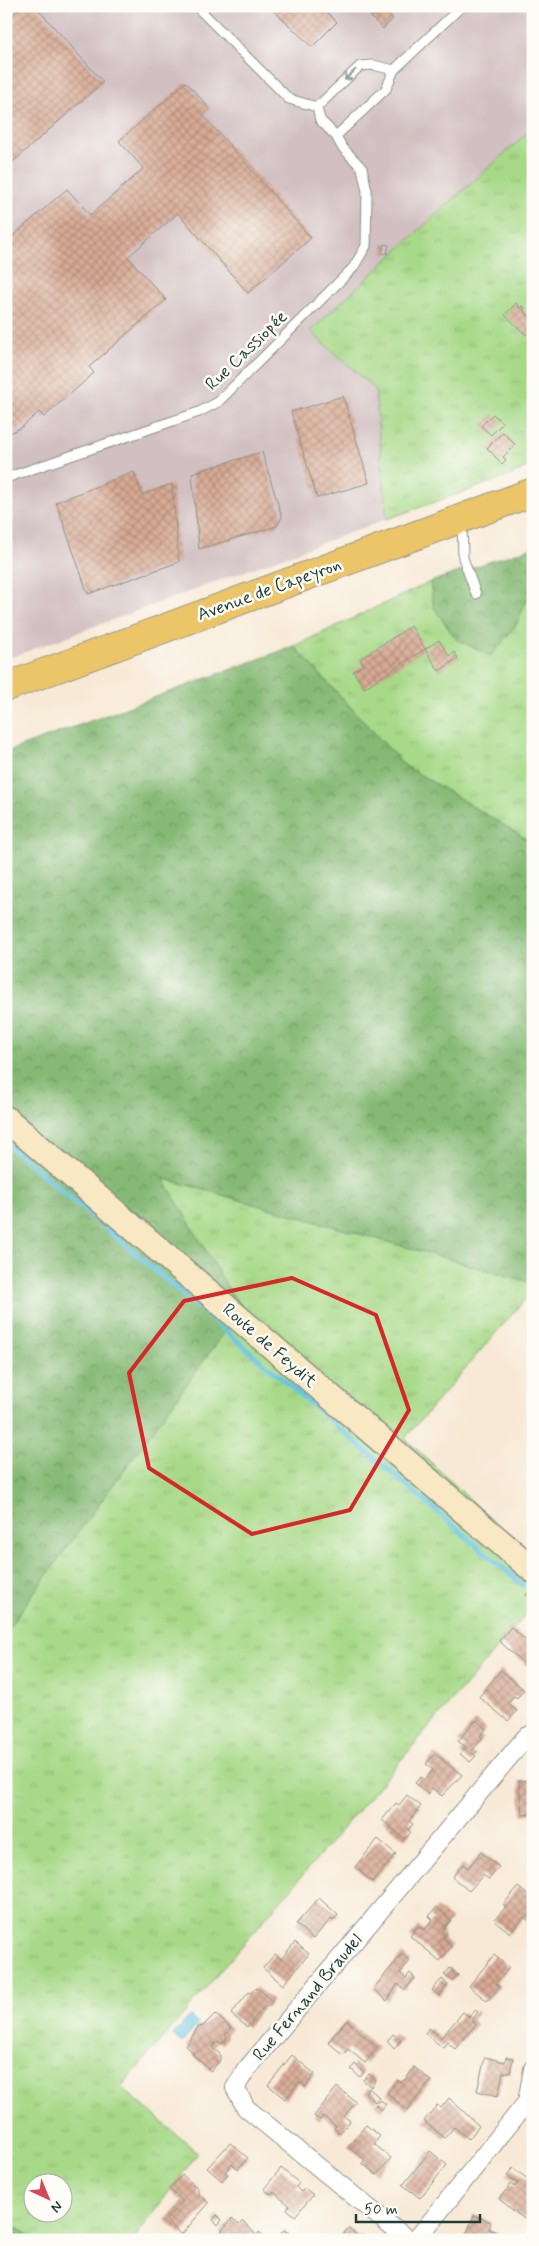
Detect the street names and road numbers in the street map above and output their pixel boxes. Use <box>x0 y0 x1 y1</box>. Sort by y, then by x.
street label: Rue Cassiopée <box>200 305 293 396</box>
street label: Avenue de Capeyron <box>194 553 345 627</box>
street label: Route de Feydit <box>217 1298 322 1394</box>
street label: Rue Fernand Braudel <box>247 1929 368 2066</box>

